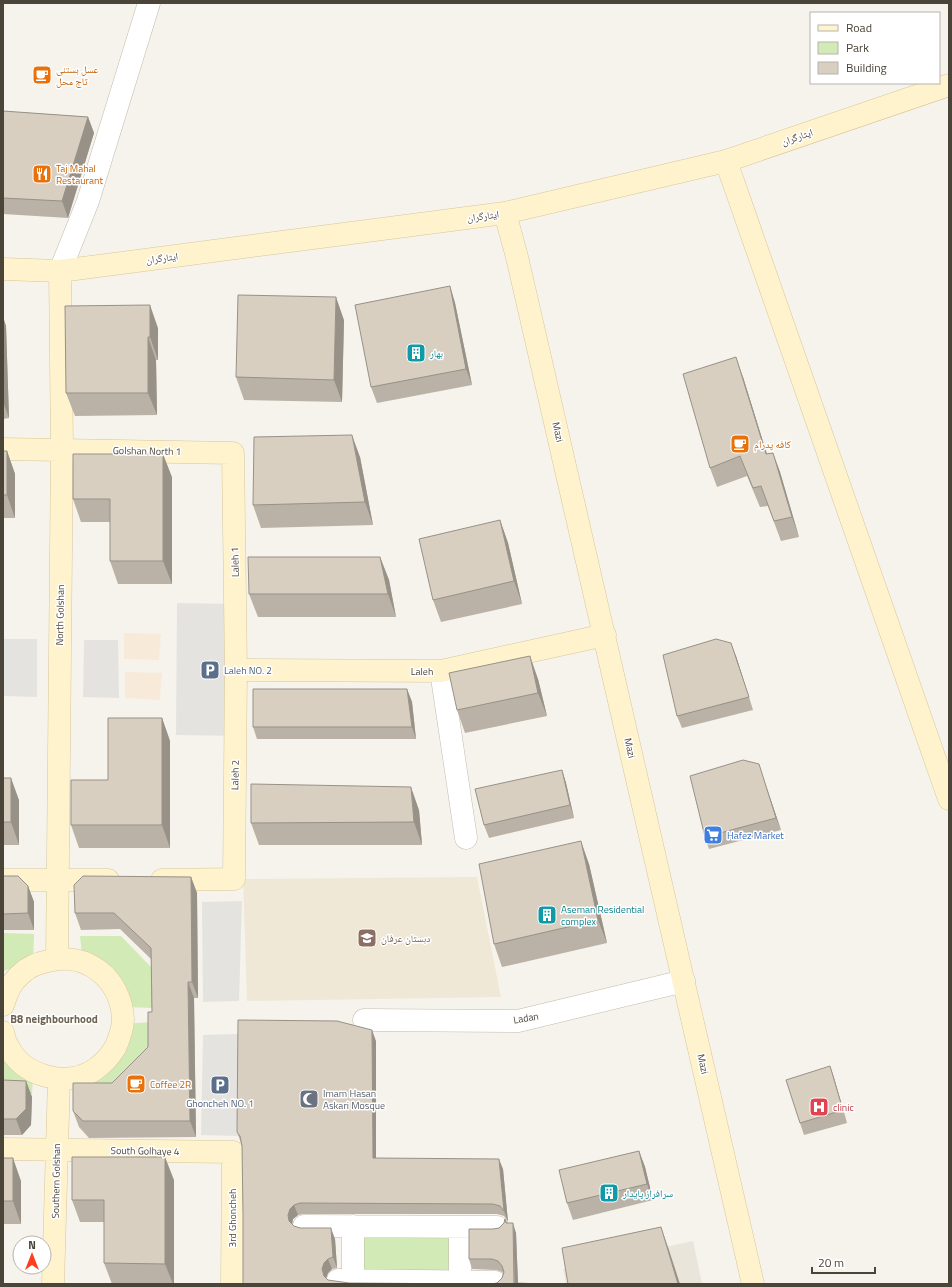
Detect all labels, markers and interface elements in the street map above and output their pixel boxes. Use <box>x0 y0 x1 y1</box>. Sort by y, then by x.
legend <box>810 12 940 84</box>
text: Road <box>846 18 872 37</box>
text: Park <box>846 38 869 57</box>
text: Building <box>846 58 887 77</box>
place label: عسل بستنی تاج محل <box>56 62 99 89</box>
cafe icon: عسل بستنی تاج محل <box>31 64 53 86</box>
street label: ایثارگران <box>779 125 815 149</box>
place label: Taj Mahal Restaurant <box>56 161 103 188</box>
restaurant icon: Taj Mahal Restaurant <box>31 163 53 185</box>
street label: ایثارگران <box>466 207 500 225</box>
street label: ایثارگران <box>145 249 179 267</box>
building icon: بهار <box>405 342 427 364</box>
place label: بهار <box>429 346 443 361</box>
street label: Mazi <box>548 420 568 444</box>
cafe icon: کافه پدرام <box>729 433 751 455</box>
place label: کافه پدرام <box>754 437 791 452</box>
street label: Golshan North 1 <box>113 443 181 459</box>
street label: Laleh 1 <box>227 547 243 577</box>
street label: North Golshan <box>52 585 68 645</box>
parking icon: Laleh NO. 2 <box>199 659 221 681</box>
place label: Laleh NO. 2 <box>224 663 272 678</box>
street label: Laleh <box>411 664 433 679</box>
street label: Mazi <box>620 736 640 760</box>
street label: Laleh 2 <box>227 760 243 790</box>
supermarket icon: Hafez Market <box>702 824 724 846</box>
place label: Hafez Market <box>727 828 784 843</box>
place label: Aseman Residential complex <box>561 902 644 929</box>
building icon: Aseman Residential complex <box>536 904 558 926</box>
school or university icon: دبستان عرفان <box>356 927 378 949</box>
place label: دبستان عرفان <box>381 931 430 946</box>
street label: Ladan <box>512 1008 540 1028</box>
district label: B8 neighbourhood <box>10 1011 98 1027</box>
street label: Mazi <box>693 1052 713 1076</box>
cafe icon: Coffee 2R <box>125 1073 147 1095</box>
parking icon: Ghoncheh NO. 1 <box>209 1074 231 1096</box>
place label: Coffee 2R <box>150 1077 191 1092</box>
place label: Imam Hasan Askari Mosque <box>323 1086 385 1113</box>
mosque icon: Imam Hasan Askari Mosque <box>298 1088 320 1110</box>
place label: Ghoncheh NO. 1 <box>186 1096 254 1111</box>
hospital icon: clinic <box>808 1096 830 1118</box>
place label: clinic <box>833 1100 854 1115</box>
street label: Southern Golshan <box>48 1143 64 1219</box>
street label: South Golhaye 4 <box>110 1143 180 1159</box>
building icon: سرافراز پایدار <box>598 1182 620 1204</box>
place label: سرافراز پایدار <box>622 1186 673 1201</box>
street label: 3rd Ghoncheh <box>225 1189 240 1247</box>
north arrow <box>12 1235 52 1275</box>
text: N <box>28 1237 36 1253</box>
scale bar <box>812 1249 875 1275</box>
text: 20 m <box>818 1253 844 1272</box>

